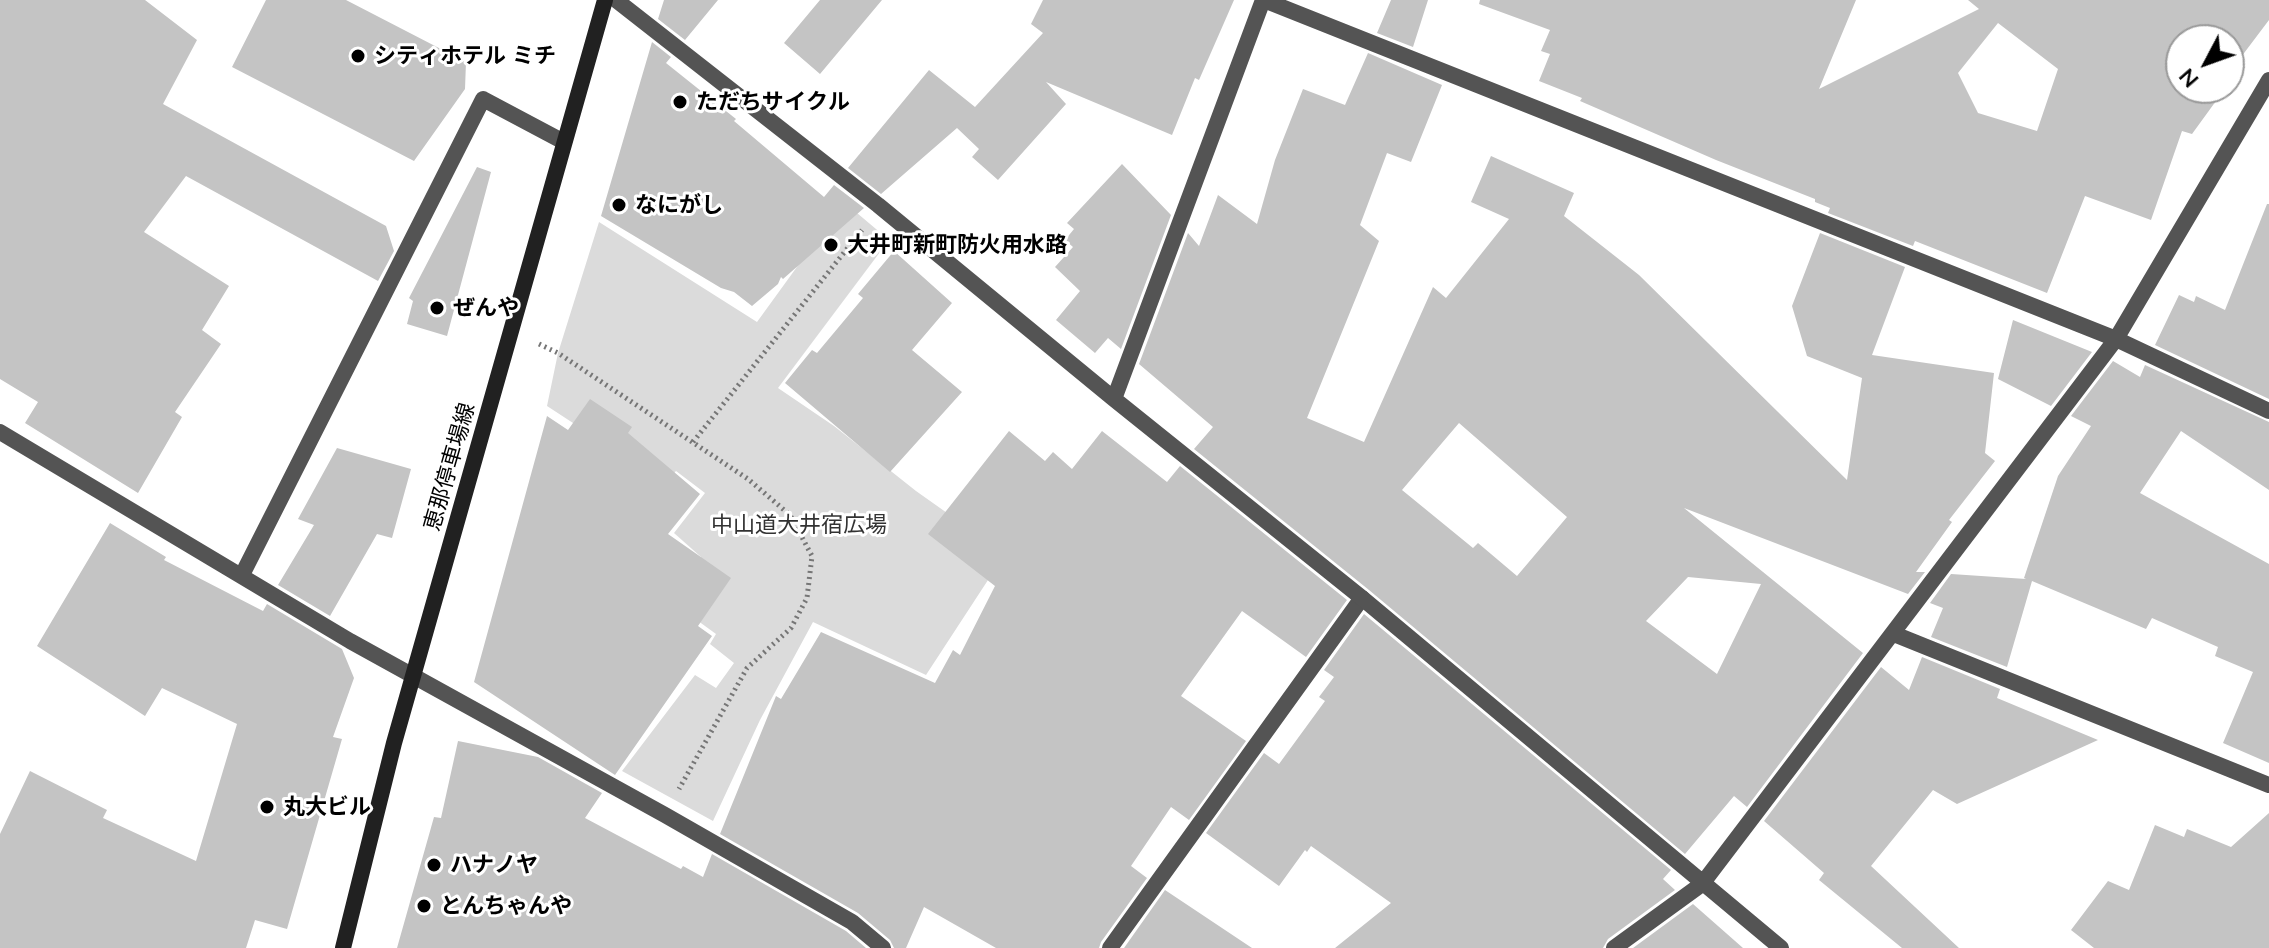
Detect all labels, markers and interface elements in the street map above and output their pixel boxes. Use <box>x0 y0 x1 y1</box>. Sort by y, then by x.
north arrow <box>2165 24 2245 104</box>
place label: シティホテル ミチ <box>374 43 556 69</box>
marker: シティホテル ミチ <box>349 47 367 65</box>
text: N <box>2172 63 2204 94</box>
place label: ただちサイクル <box>696 89 850 115</box>
marker: ただちサイクル <box>671 93 689 111</box>
place label: なにがし <box>635 192 723 218</box>
marker: なにがし <box>610 196 628 214</box>
place label: 大井町新町防火用水路 <box>847 232 1067 258</box>
marker: 大井町新町防火用水路 <box>822 236 840 254</box>
place label: ぜんや <box>453 295 519 321</box>
marker: ぜんや <box>428 299 446 317</box>
street label: 恵那停車場線 <box>419 400 481 534</box>
park label: 中山道大井宿広場 <box>711 512 887 538</box>
place label: 丸大ビル <box>283 794 371 820</box>
marker: 丸大ビル <box>258 798 276 816</box>
place label: ハナノヤ <box>450 852 538 878</box>
marker: ハナノヤ <box>425 856 443 874</box>
place label: とんちゃんや <box>440 893 572 919</box>
marker: とんちゃんや <box>415 897 433 915</box>

